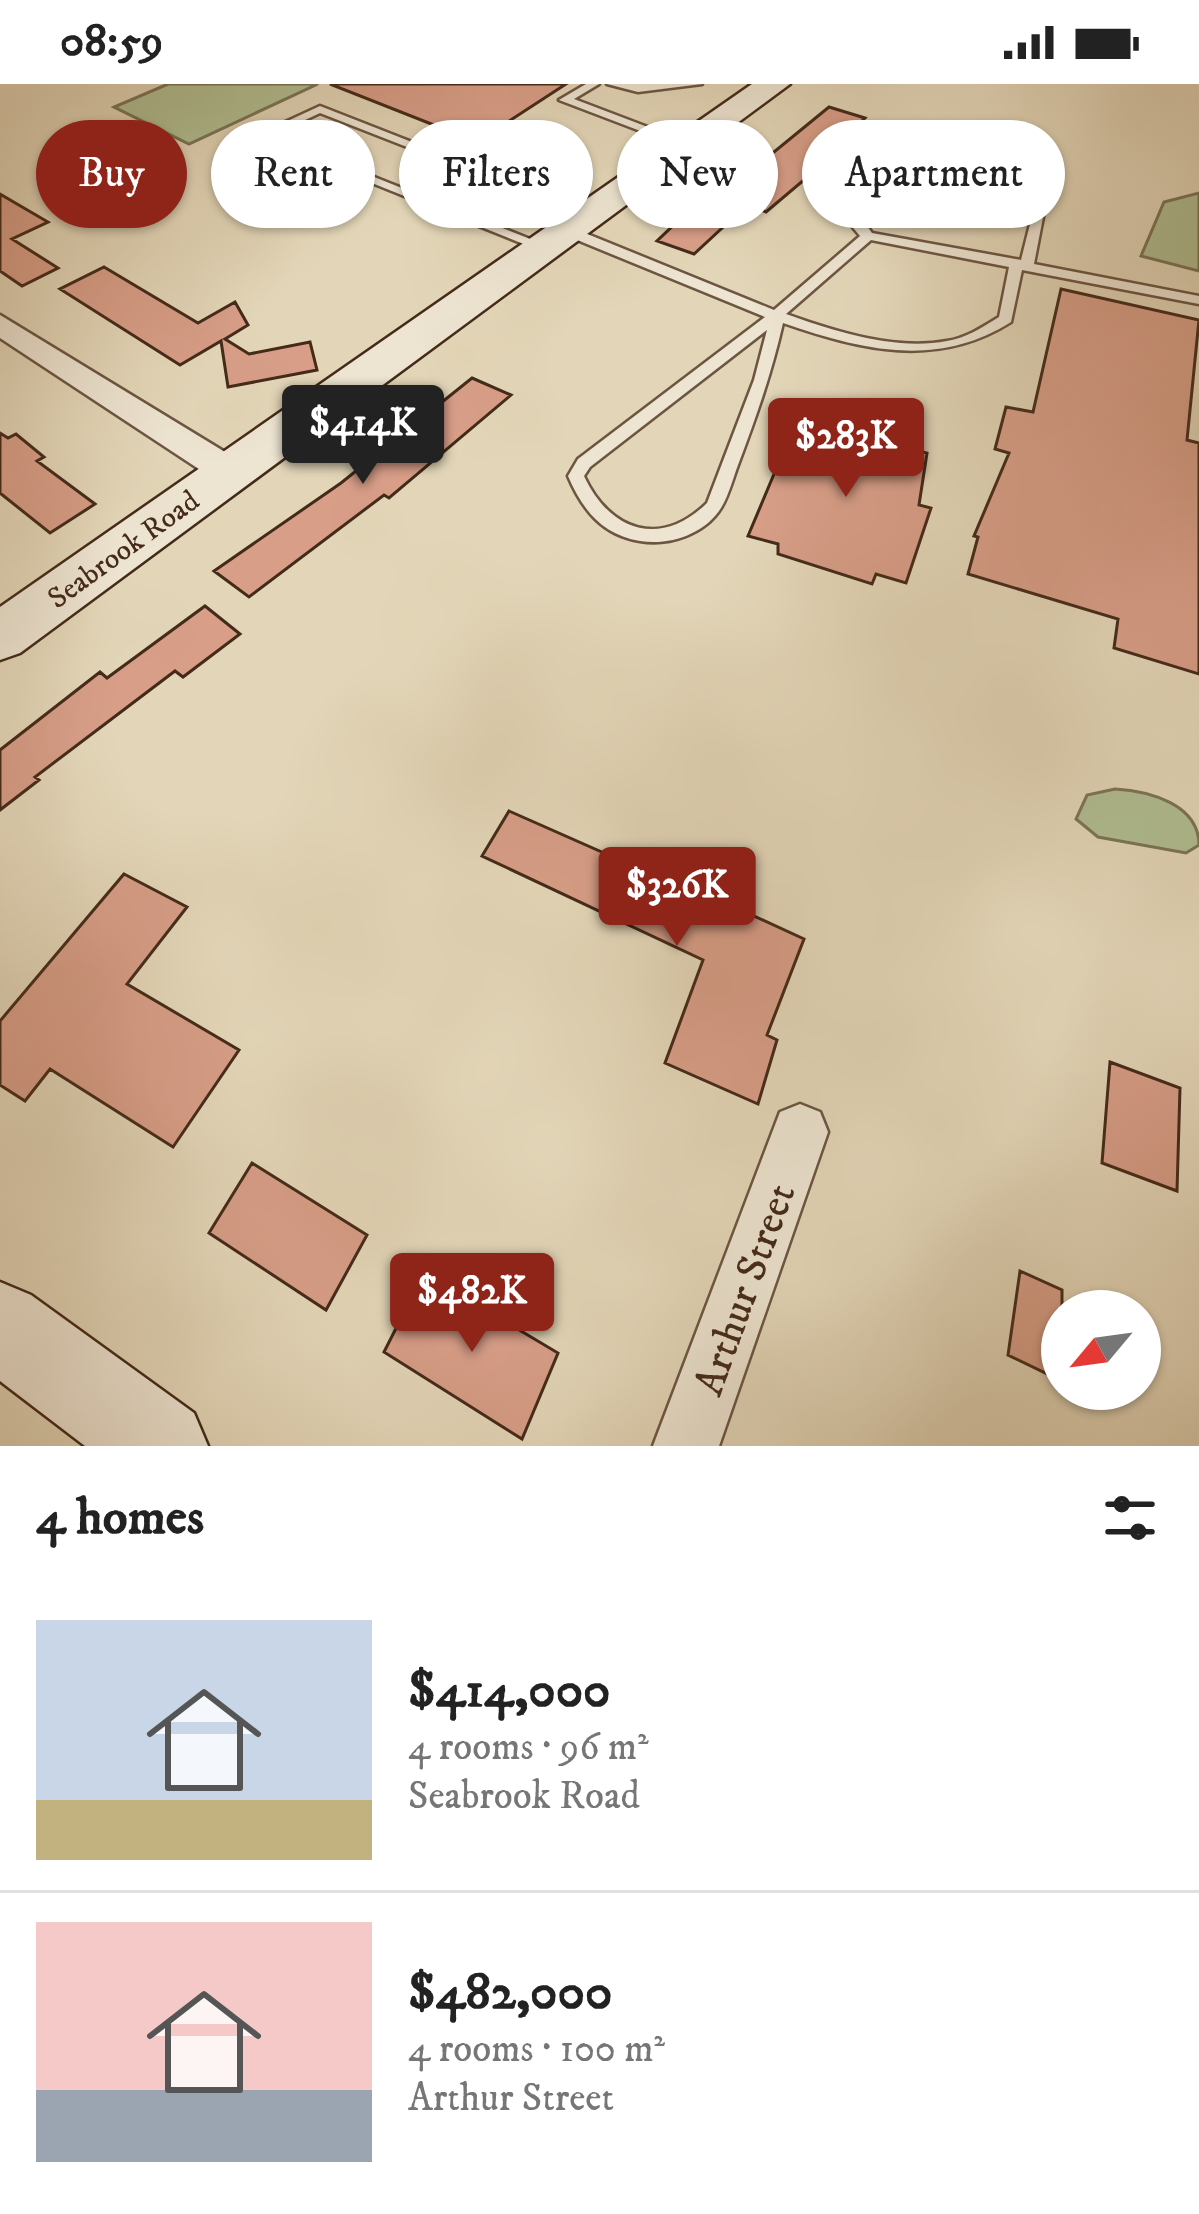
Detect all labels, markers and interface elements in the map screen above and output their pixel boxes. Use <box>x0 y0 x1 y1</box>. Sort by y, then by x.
text: 08:59 <box>60 14 163 70</box>
chip: Buy <box>36 120 187 228</box>
chip: Rent <box>211 120 375 228</box>
chip: Filters <box>399 120 593 228</box>
chip: New <box>617 120 778 228</box>
chip: Apartment <box>802 120 1065 228</box>
pin: $414K <box>279 385 447 487</box>
pin: $283K <box>762 398 930 500</box>
text: $414K <box>309 399 417 448</box>
text: $283K <box>795 412 897 461</box>
street label: Seabrook Road <box>41 483 207 618</box>
pin: $326K <box>593 847 761 949</box>
text: $326K <box>626 861 728 910</box>
street label: Arthur Street <box>683 1177 808 1403</box>
pin: $482K <box>388 1253 556 1355</box>
text: $482K <box>417 1267 527 1316</box>
north arrow <box>1041 1290 1161 1410</box>
map controls <box>1041 1290 1161 1410</box>
icon: filters <box>1097 1485 1163 1551</box>
text: 4 homes <box>36 1486 204 1550</box>
text: $414,000 <box>408 1659 611 1723</box>
icon: home <box>132 1668 276 1812</box>
text: 4 rooms · 96 m² <box>408 1723 649 1772</box>
text: Seabrook Road <box>408 1772 640 1821</box>
text: $482,000 <box>408 1961 612 2025</box>
icon: home <box>132 1970 276 2114</box>
text: 4 rooms · 100 m² <box>408 2025 665 2074</box>
text: Arthur Street <box>408 2074 614 2123</box>

